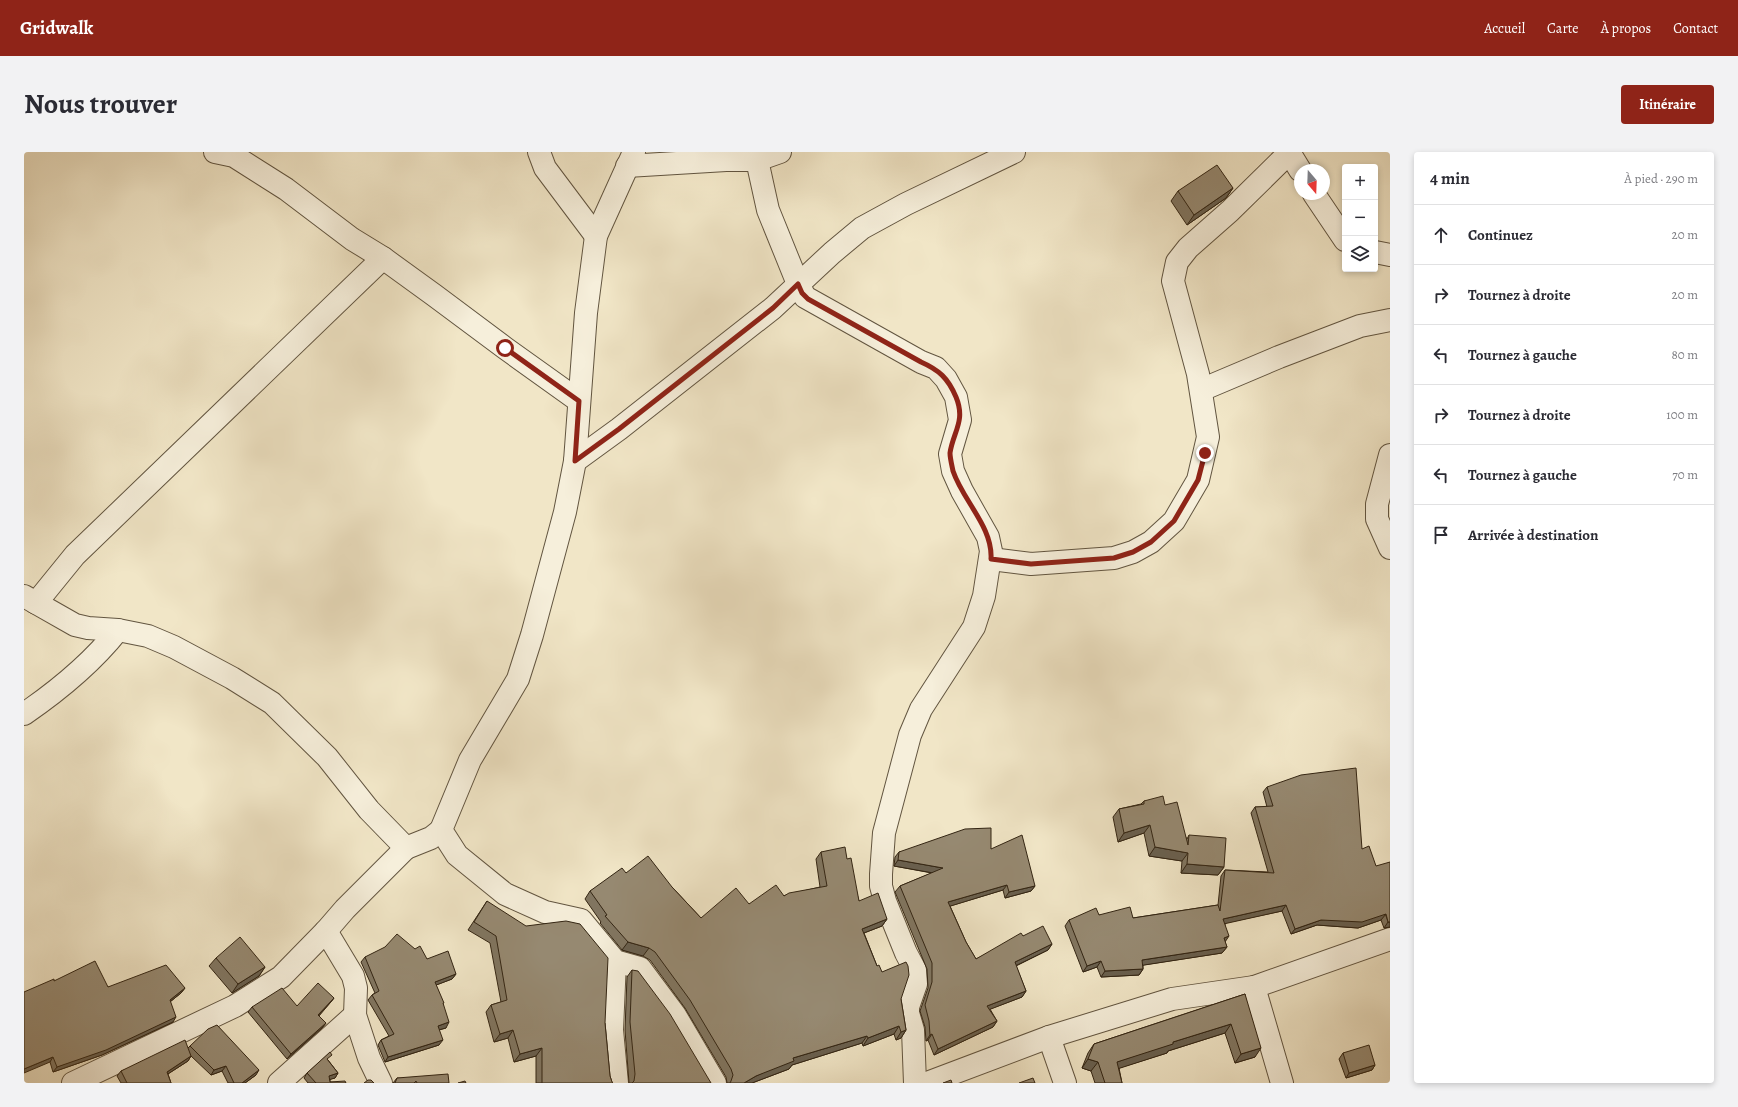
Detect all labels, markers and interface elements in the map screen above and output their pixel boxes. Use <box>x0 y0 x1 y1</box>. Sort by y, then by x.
text: Gridwalk <box>20 15 93 41</box>
text: Accueil <box>1484 19 1525 38</box>
text: Carte <box>1547 19 1579 38</box>
text: À propos <box>1601 19 1651 38</box>
text: Contact <box>1673 19 1718 38</box>
text: Nous trouver <box>24 85 177 123</box>
button: Itinéraire <box>1621 85 1714 124</box>
north arrow <box>1294 164 1330 200</box>
map controls <box>1342 164 1378 272</box>
button: + <box>1342 164 1378 200</box>
text: 4 min <box>1430 167 1470 190</box>
text: À pied · 290 m <box>1624 170 1698 187</box>
button: − <box>1342 200 1378 236</box>
icon: ahead <box>1430 224 1452 246</box>
text: Continuez <box>1468 225 1533 245</box>
text: 20 m <box>1672 226 1698 243</box>
button: layers <box>1342 236 1378 272</box>
icon: right <box>1430 284 1452 306</box>
text: Tournez à droite <box>1468 285 1571 305</box>
text: 20 m <box>1672 286 1698 303</box>
route start <box>496 339 514 357</box>
icon: left <box>1430 344 1452 366</box>
text: Tournez à gauche <box>1468 345 1577 365</box>
text: 80 m <box>1671 346 1698 363</box>
icon: right <box>1430 404 1452 426</box>
text: Tournez à droite <box>1468 405 1571 425</box>
text: 100 m <box>1666 406 1698 423</box>
route end <box>1196 444 1214 462</box>
icon: left <box>1430 464 1452 486</box>
text: Tournez à gauche <box>1468 465 1577 485</box>
text: 70 m <box>1672 466 1698 483</box>
icon: arrive <box>1430 524 1452 546</box>
text: Arrivée à destination <box>1468 525 1599 545</box>

